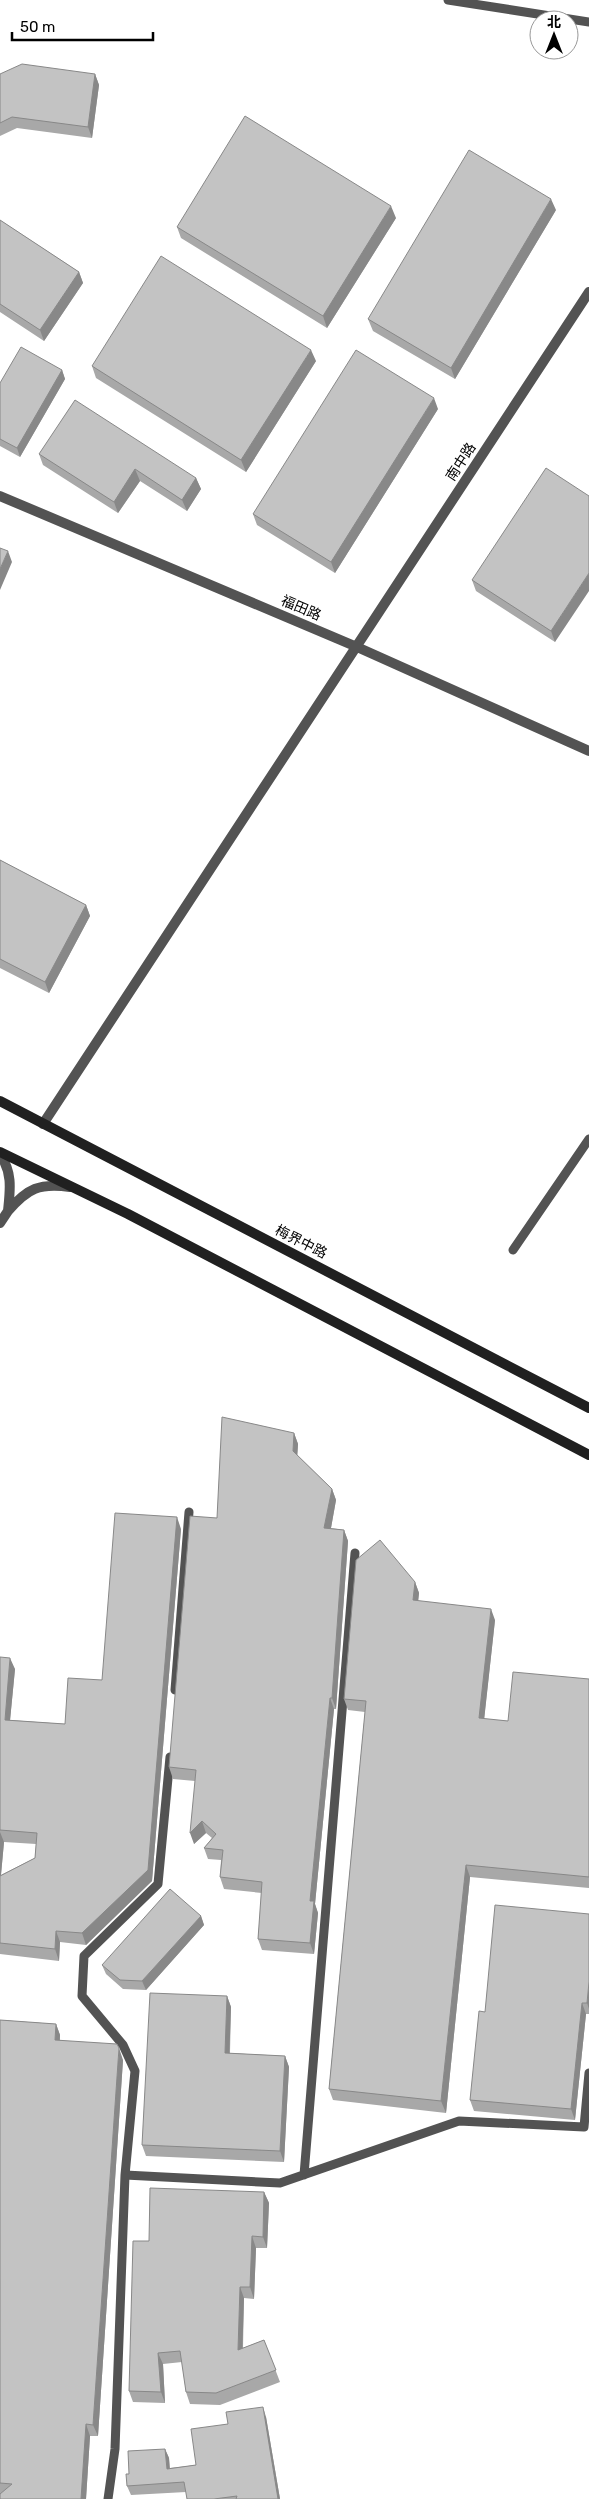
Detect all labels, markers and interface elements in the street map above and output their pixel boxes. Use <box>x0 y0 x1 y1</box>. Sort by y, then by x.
scale bar <box>12 10 154 42</box>
north arrow <box>529 10 579 60</box>
text: 北 <box>547 14 561 31</box>
text: 50 m <box>20 18 55 36</box>
street label: 南中路 <box>442 440 480 484</box>
street label: 福田路 <box>278 592 324 624</box>
street label: 梅界中路 <box>272 1222 330 1262</box>

